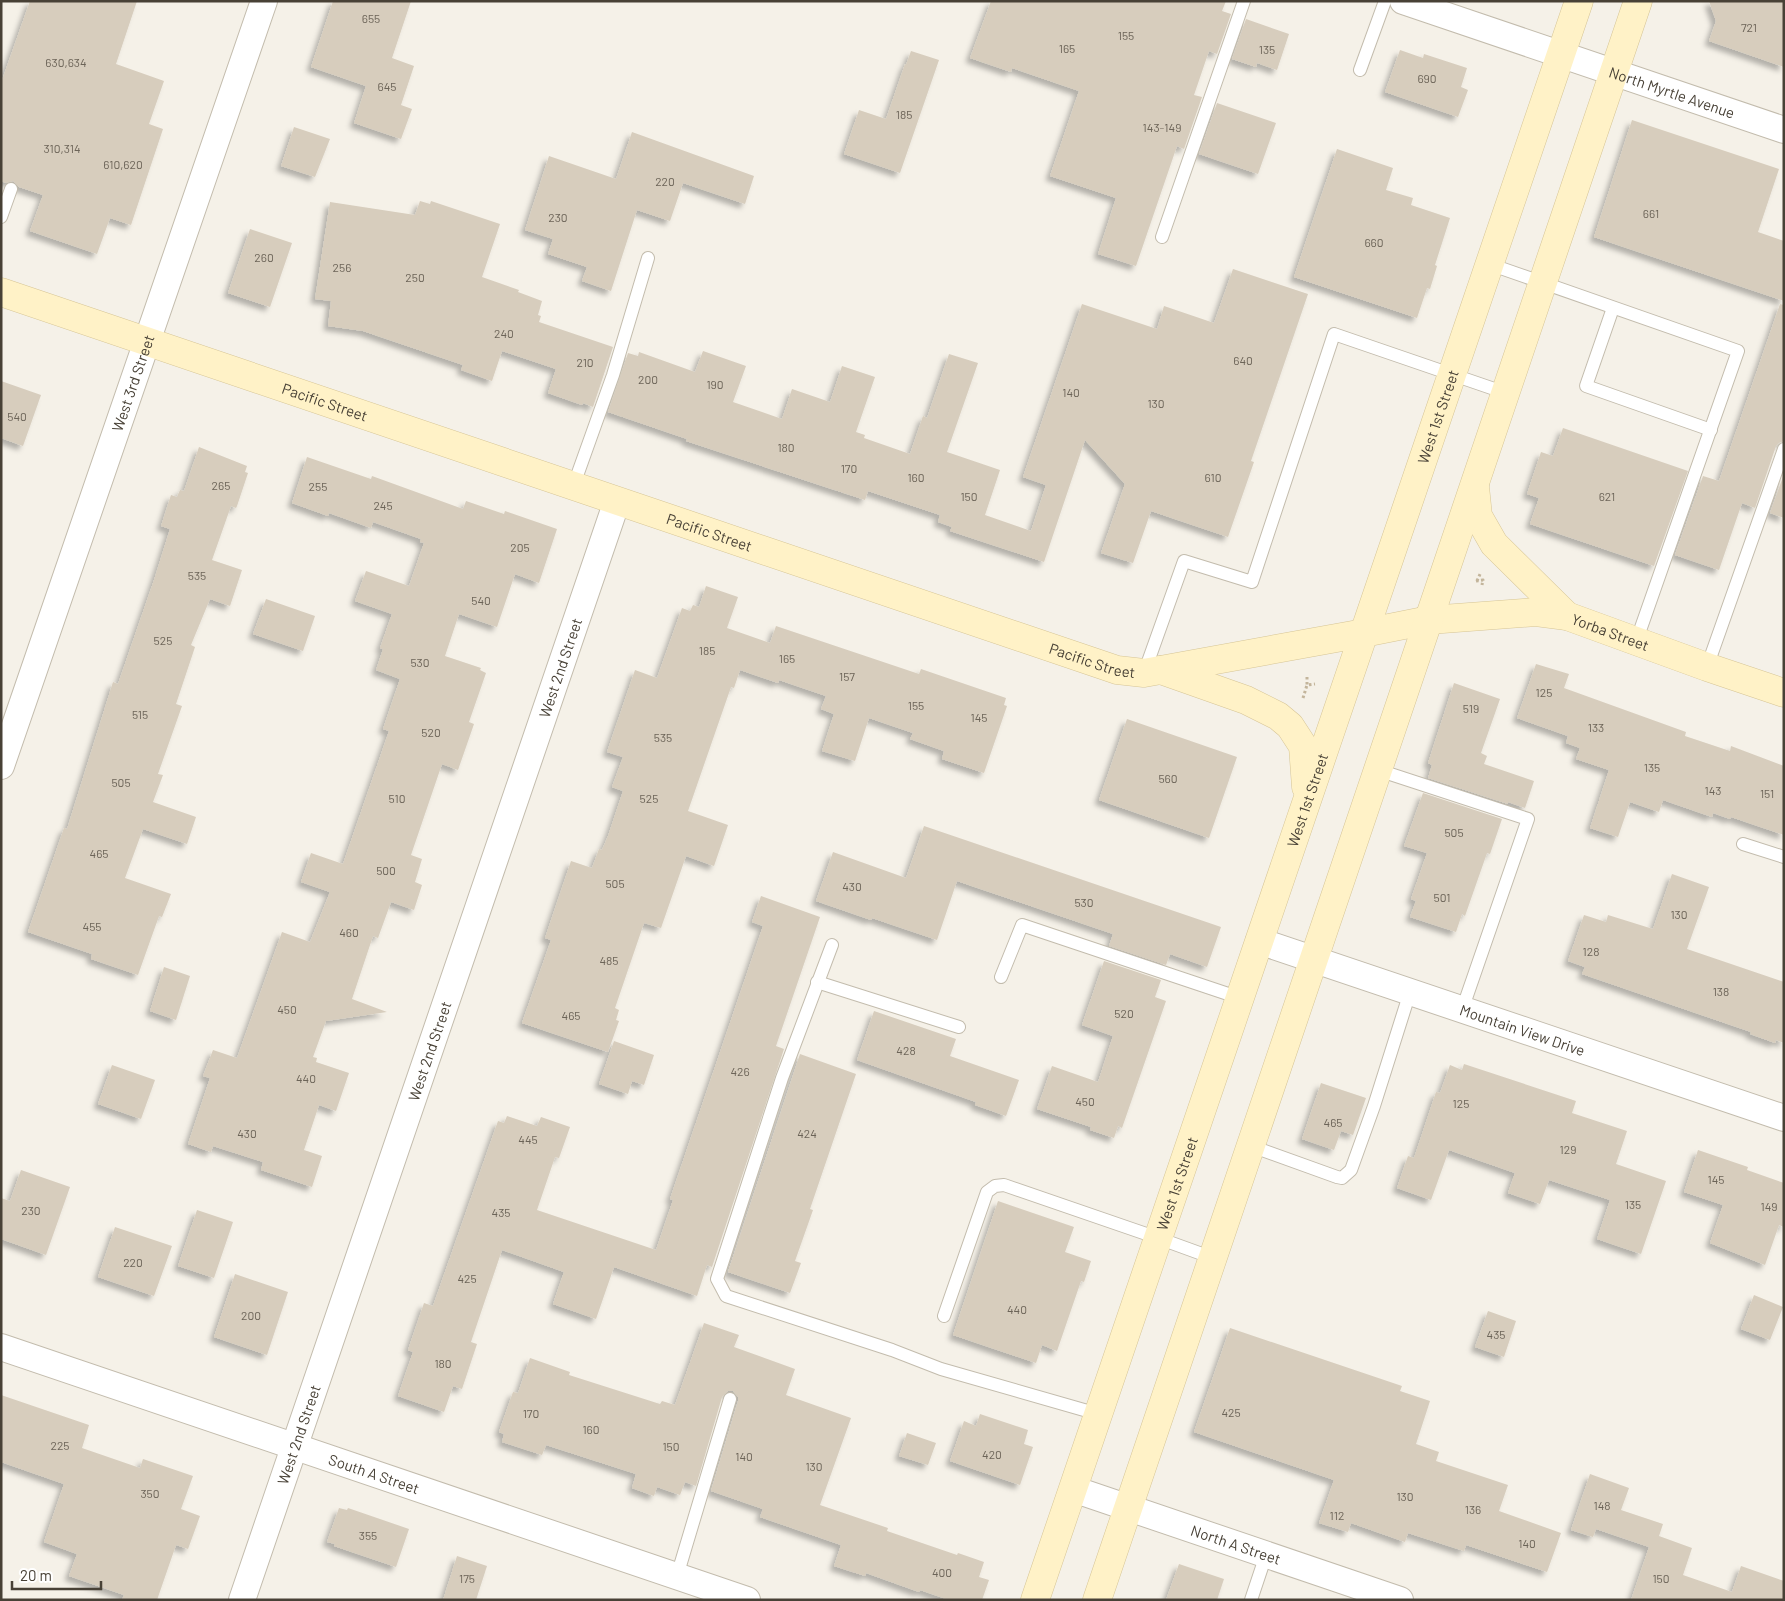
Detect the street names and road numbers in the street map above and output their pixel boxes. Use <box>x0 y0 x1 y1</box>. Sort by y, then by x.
street label: North Myrtle Avenue <box>1607 62 1737 122</box>
street label: West 3rd Street <box>108 332 158 434</box>
street label: West 1st Street <box>1413 367 1462 466</box>
street label: Pacific Street <box>280 379 370 425</box>
street label: Pacific Street <box>664 509 755 555</box>
street label: Yorba Street <box>1569 609 1652 654</box>
street label: West 2nd Street <box>535 616 585 720</box>
street label: Pacific Street <box>1047 639 1136 681</box>
street label: West 1st Street <box>1283 751 1331 849</box>
street label: West 2nd Street <box>404 999 455 1103</box>
street label: Mountain View Drive <box>1458 1000 1587 1059</box>
street label: West 1st Street <box>1152 1134 1201 1233</box>
street label: West 2nd Street <box>273 1382 324 1487</box>
street label: South A Street <box>326 1450 422 1497</box>
street label: North A Street <box>1189 1521 1283 1568</box>

